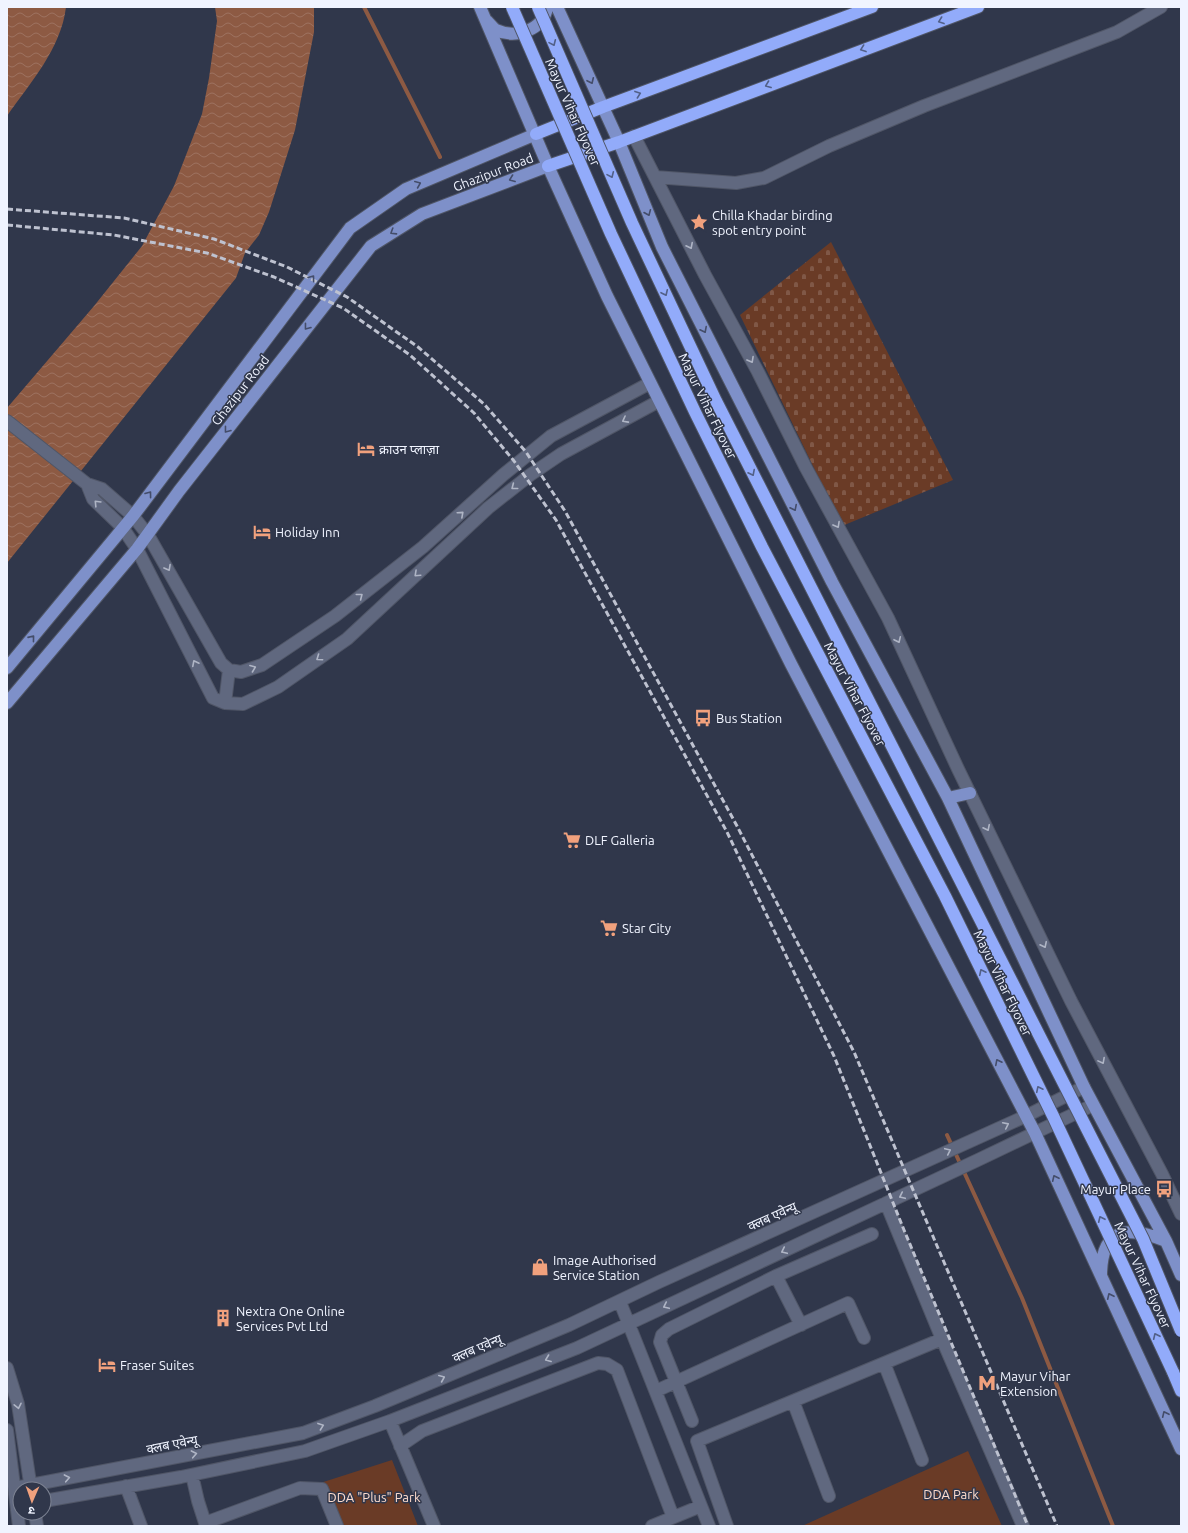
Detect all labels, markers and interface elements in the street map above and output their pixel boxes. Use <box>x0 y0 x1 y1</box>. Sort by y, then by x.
one-way arrow <box>938 16 945 24</box>
one-way arrow <box>548 38 556 46</box>
one-way arrow <box>860 45 867 53</box>
street label: Mayur Vihar Flyover <box>543 56 603 168</box>
one-way arrow <box>586 76 594 84</box>
one-way arrow <box>764 80 771 88</box>
one-way arrow <box>634 91 641 99</box>
street label: Ghazipur Road <box>451 150 535 194</box>
one-way arrow <box>606 171 614 178</box>
one-way arrow <box>508 175 515 183</box>
one-way arrow <box>413 181 421 189</box>
place label: Chilla Khadar birding spot entry point <box>712 208 833 237</box>
one-way arrow <box>643 209 651 216</box>
place icon: Chilla Khadar birding spot entry point <box>689 212 709 232</box>
one-way arrow <box>390 227 397 235</box>
one-way arrow <box>685 241 693 249</box>
one-way arrow <box>307 276 314 283</box>
one-way arrow <box>660 289 668 296</box>
one-way arrow <box>305 323 312 330</box>
one-way arrow <box>699 326 707 333</box>
street label: Mayur Vihar Flyover <box>676 351 740 461</box>
street label: Ghazipur Road <box>208 352 272 428</box>
one-way arrow <box>747 356 754 363</box>
one-way arrow <box>622 415 629 422</box>
one-way arrow <box>225 425 232 432</box>
hotel icon: क्राउन प्लाज़ा <box>356 439 376 459</box>
place label: क्राउन प्लाज़ा <box>379 442 440 456</box>
one-way arrow <box>747 469 755 476</box>
one-way arrow <box>512 483 519 490</box>
one-way arrow <box>145 491 152 498</box>
one-way arrow <box>94 500 102 508</box>
one-way arrow <box>789 504 797 512</box>
one-way arrow <box>456 511 464 518</box>
one-way arrow <box>832 521 840 528</box>
hotel icon: Holiday Inn <box>252 522 272 542</box>
place label: Holiday Inn <box>275 525 340 539</box>
one-way arrow <box>163 564 170 571</box>
one-way arrow <box>414 569 422 576</box>
one-way arrow <box>356 594 363 601</box>
one-way arrow <box>27 635 34 642</box>
one-way arrow <box>893 636 901 643</box>
street label: Mayur Vihar Flyover <box>822 640 888 749</box>
one-way arrow <box>316 653 323 661</box>
one-way arrow <box>192 660 199 667</box>
one-way arrow <box>249 665 256 673</box>
bus stop icon: Bus Station <box>693 708 713 728</box>
place label: Bus Station <box>716 711 782 725</box>
one-way arrow <box>982 823 990 831</box>
supermarket icon: DLF Galleria <box>562 830 582 850</box>
place label: DLF Galleria <box>585 833 655 847</box>
supermarket icon: Star City <box>599 918 619 938</box>
place label: Star City <box>622 921 671 935</box>
street label: Mayur Vihar Flyover <box>971 928 1035 1038</box>
one-way arrow <box>1039 940 1047 948</box>
one-way arrow <box>979 968 987 976</box>
one-way arrow <box>1098 1056 1105 1064</box>
one-way arrow <box>995 1058 1002 1066</box>
one-way arrow <box>1036 1085 1044 1093</box>
one-way arrow <box>1001 1122 1009 1130</box>
one-way arrow <box>945 1148 952 1156</box>
one-way arrow <box>1052 1175 1060 1182</box>
bus stop icon: Mayur Place <box>1154 1179 1174 1199</box>
place label: Mayur Place <box>1080 1182 1151 1196</box>
one-way arrow <box>898 1191 906 1199</box>
street label: क्लब एवेन्यू <box>745 1198 801 1235</box>
one-way arrow <box>1098 1215 1106 1223</box>
street label: Mayur Vihar Flyover <box>1112 1220 1174 1331</box>
one-way arrow <box>781 1246 788 1254</box>
place label: Image Authorised Service Station <box>553 1253 656 1282</box>
shop icon: Image Authorised Service Station <box>530 1257 550 1277</box>
one-way arrow <box>1107 1293 1115 1300</box>
one-way arrow <box>663 1301 671 1309</box>
place label: Nextra One Online Services Pvt Ltd <box>236 1304 345 1333</box>
building icon: Nextra One Online Services Pvt Ltd <box>213 1308 233 1328</box>
street label: क्लब एवेन्यू <box>450 1331 506 1366</box>
one-way arrow <box>1153 1333 1161 1341</box>
hotel icon: Fraser Suites <box>97 1355 117 1375</box>
one-way arrow <box>544 1355 551 1363</box>
place label: Fraser Suites <box>120 1358 195 1372</box>
place label: Mayur Vihar Extension <box>1000 1369 1070 1398</box>
metro station icon: Mayur Vihar Extension <box>977 1373 997 1393</box>
one-way arrow <box>437 1375 445 1383</box>
one-way arrow <box>13 1402 21 1409</box>
one-way arrow <box>1162 1410 1170 1418</box>
one-way arrow <box>317 1422 324 1431</box>
street label: क्लब एवेन्यू <box>145 1432 201 1458</box>
one-way arrow <box>191 1450 197 1458</box>
one-way arrow <box>63 1475 70 1483</box>
north arrow <box>12 1481 52 1521</box>
park label: DDA Park <box>923 1487 979 1501</box>
park label: DDA "Plus" Park <box>328 1490 421 1504</box>
text: उ <box>28 1505 35 1517</box>

